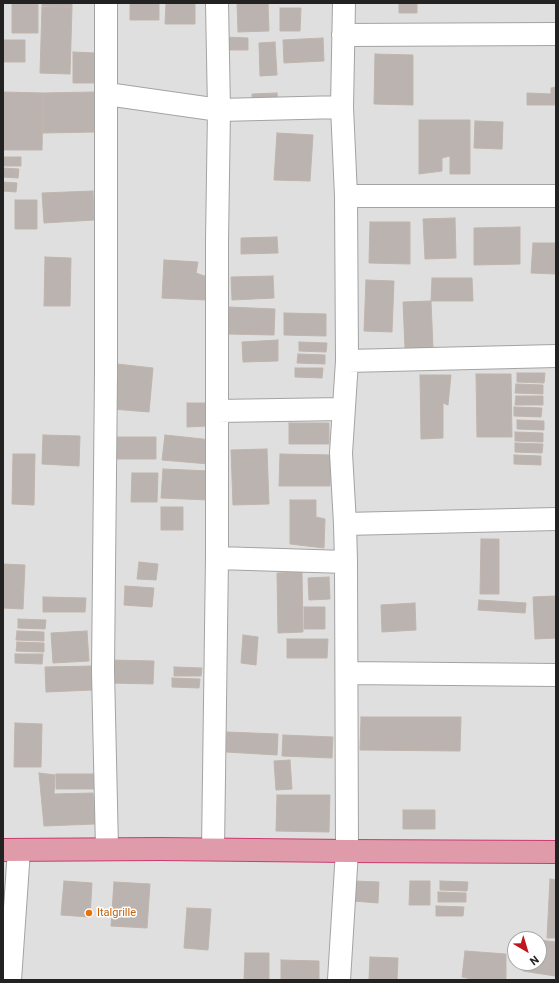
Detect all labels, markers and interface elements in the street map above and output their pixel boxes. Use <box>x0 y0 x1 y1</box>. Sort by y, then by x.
place label: Italgrille <box>97 906 136 920</box>
marker: Italgrille <box>84 908 94 918</box>
north arrow <box>507 931 547 971</box>
text: N <box>527 953 541 968</box>

